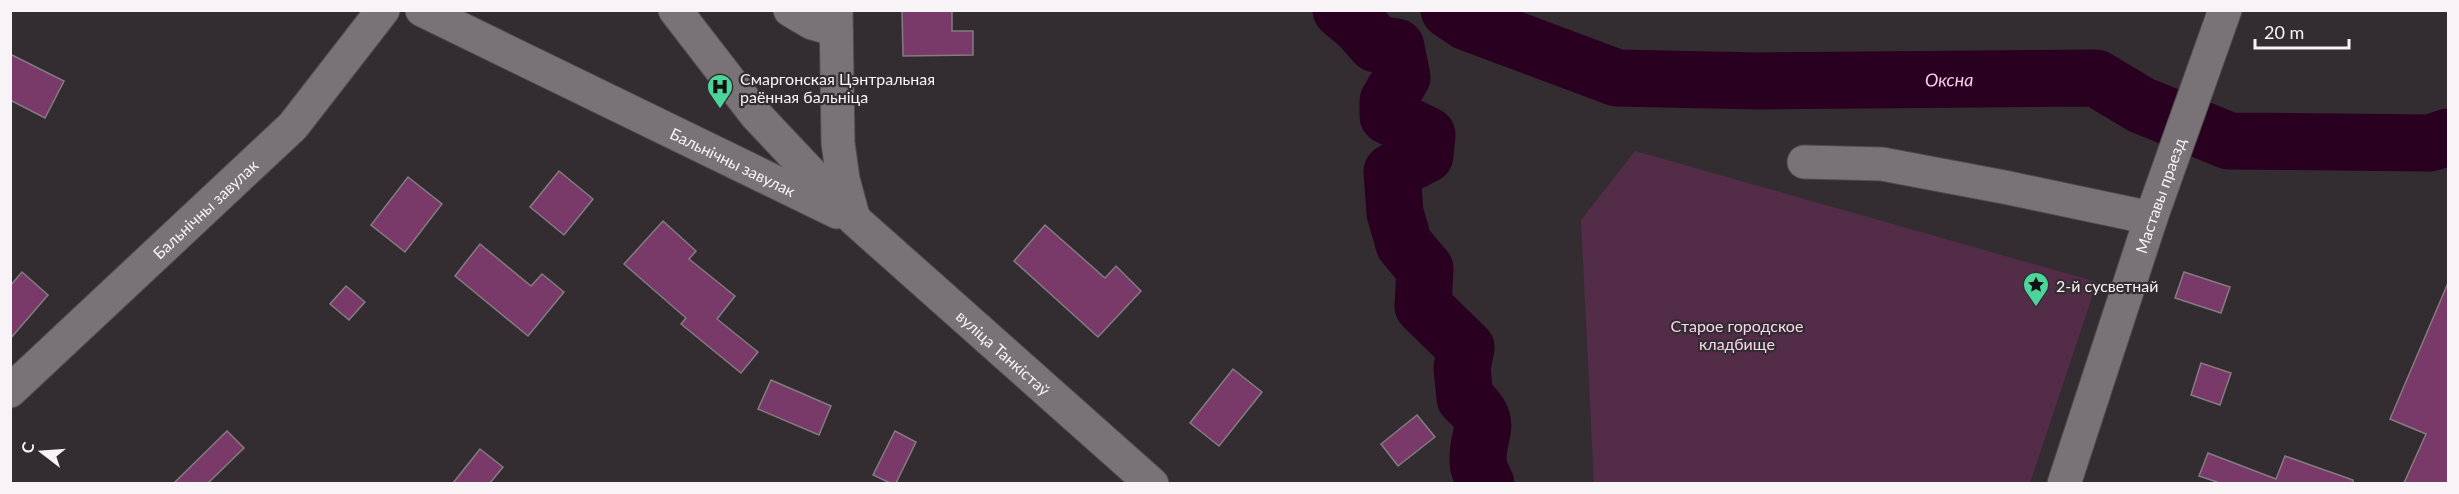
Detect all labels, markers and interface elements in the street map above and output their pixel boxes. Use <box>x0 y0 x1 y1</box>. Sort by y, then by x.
scale bar <box>2255 12 2350 50</box>
text: 20 m <box>2264 21 2304 43</box>
water label: Оксна <box>1925 68 1974 91</box>
place label: Смаргонская Цэнтральная раённая бальніца <box>740 69 935 106</box>
hospital icon: Смаргонская Цэнтральная раённая бальніца <box>705 72 735 110</box>
street label: Бальнічны завулак <box>668 123 799 200</box>
street label: Маставы праезд <box>2131 135 2188 256</box>
street label: Бальнічны завулак <box>149 154 262 262</box>
place icon: 2-й сусветнай <box>2021 270 2051 308</box>
place label: 2-й сусветнай <box>2056 276 2158 295</box>
street label: вуліца Танкістаў <box>953 306 1055 399</box>
park label: Старое городское кладбище <box>1671 316 1803 353</box>
north arrow <box>12 422 72 482</box>
text: С <box>17 439 38 455</box>

